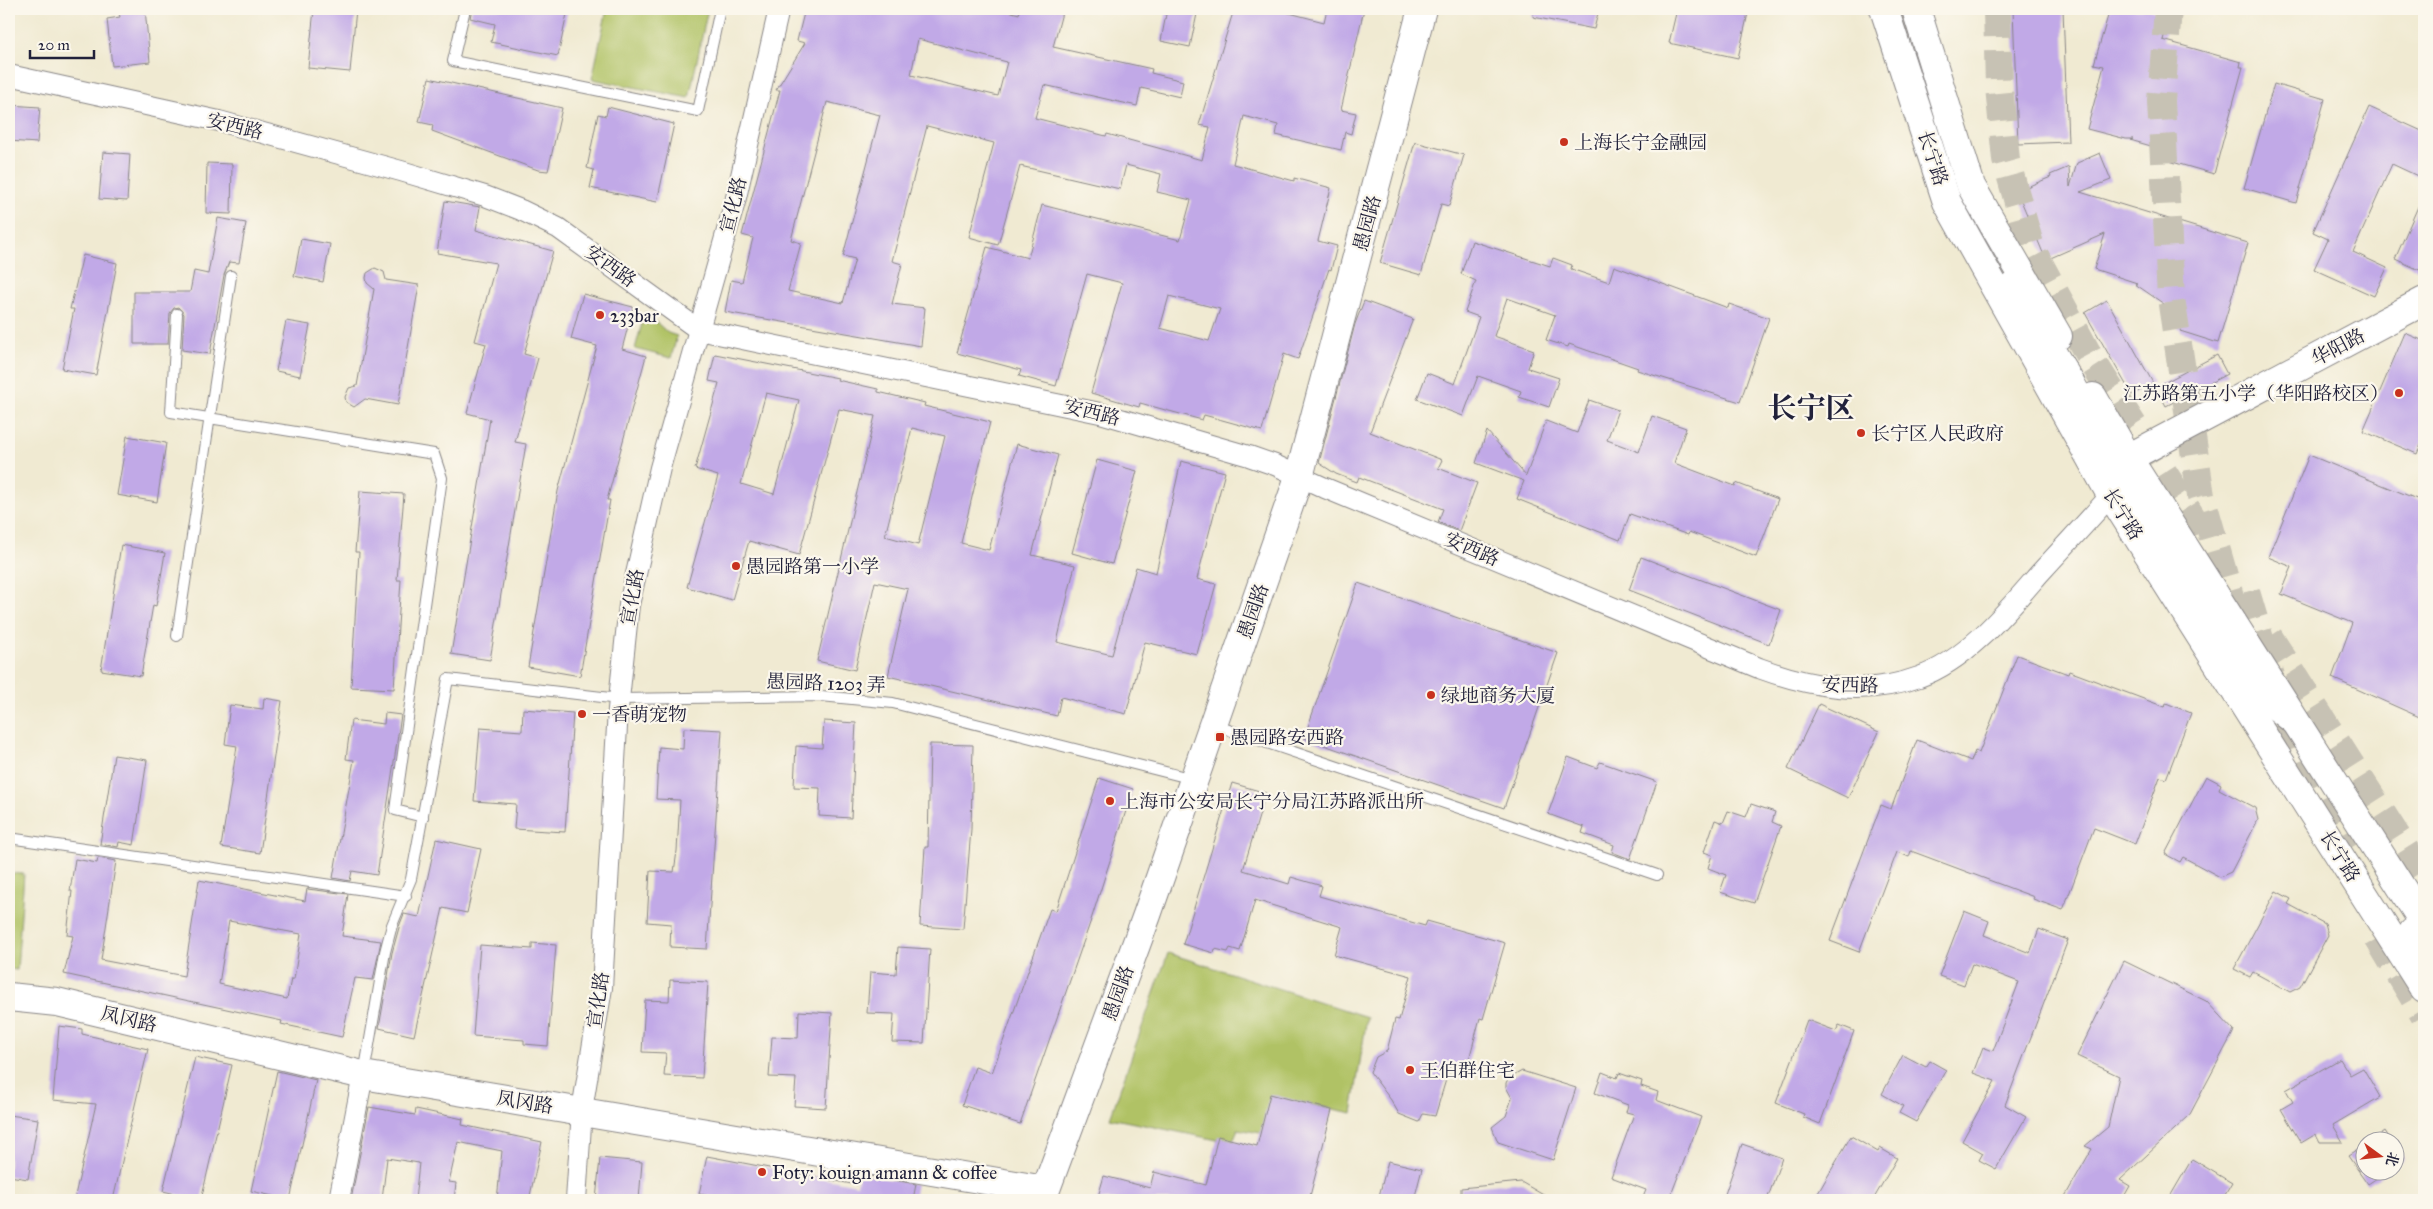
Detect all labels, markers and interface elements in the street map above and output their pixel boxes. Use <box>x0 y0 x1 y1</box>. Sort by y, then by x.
scale bar <box>30 28 94 60</box>
text: 20 m <box>38 36 70 54</box>
street label: 安西路 <box>205 108 265 144</box>
street label: 长宁路 <box>1913 127 1953 189</box>
place label: 上海长宁金融园 <box>1574 131 1707 154</box>
marker: 上海长宁金融园 <box>1558 136 1570 148</box>
street label: 宣化路 <box>715 175 751 235</box>
street label: 愚园路 <box>1349 192 1385 254</box>
street label: 安西路 <box>581 240 641 292</box>
place label: 233bar <box>610 304 660 327</box>
marker: 233bar <box>594 309 606 321</box>
street label: 华阳路 <box>2307 323 2369 371</box>
place label: 江苏路第五小学（华阳路校区） <box>2123 382 2389 405</box>
marker: 江苏路第五小学（华阳路校区） <box>2393 387 2405 399</box>
district label: 长宁区 <box>1767 391 1855 426</box>
street label: 安西路 <box>1062 394 1122 430</box>
place label: 长宁区人民政府 <box>1871 422 2004 445</box>
marker: 长宁区人民政府 <box>1855 427 1867 439</box>
street label: 长宁路 <box>2098 484 2148 544</box>
street label: 安西路 <box>1441 527 1503 571</box>
place label: 愚园路第一小学 <box>746 555 879 578</box>
marker: 愚园路第一小学 <box>730 560 742 572</box>
street label: 宣化路 <box>616 567 648 627</box>
street label: 愚园路 <box>1233 580 1273 642</box>
street label: 愚园路 1203 弄 <box>766 669 886 697</box>
street label: 安西路 <box>1821 673 1879 697</box>
place label: 绿地商务大厦 <box>1441 684 1555 707</box>
marker: 绿地商务大厦 <box>1425 689 1437 701</box>
place label: 一香萌宠物 <box>592 703 687 726</box>
marker: 一香萌宠物 <box>576 708 588 720</box>
place label: 愚园路安西路 <box>1230 726 1344 749</box>
marker: 愚园路安西路 <box>1214 731 1226 743</box>
place label: 上海市公安局长宁分局江苏路派出所 <box>1120 790 1424 813</box>
marker: 上海市公安局长宁分局江苏路派出所 <box>1104 795 1116 807</box>
street label: 长宁路 <box>2315 826 2365 886</box>
street label: 愚园路 <box>1097 962 1139 1024</box>
street label: 宣化路 <box>583 970 613 1030</box>
street label: 凤冈路 <box>99 1001 159 1037</box>
place label: 王伯群住宅 <box>1420 1059 1515 1082</box>
marker: 王伯群住宅 <box>1404 1064 1416 1076</box>
street label: 凤冈路 <box>495 1086 555 1118</box>
north arrow <box>2356 1132 2406 1182</box>
text: 北 <box>2382 1150 2402 1168</box>
place label: Foty: kouign amann & coffee <box>772 1161 997 1185</box>
marker: Foty: kouign amann & coffee <box>756 1166 768 1178</box>

